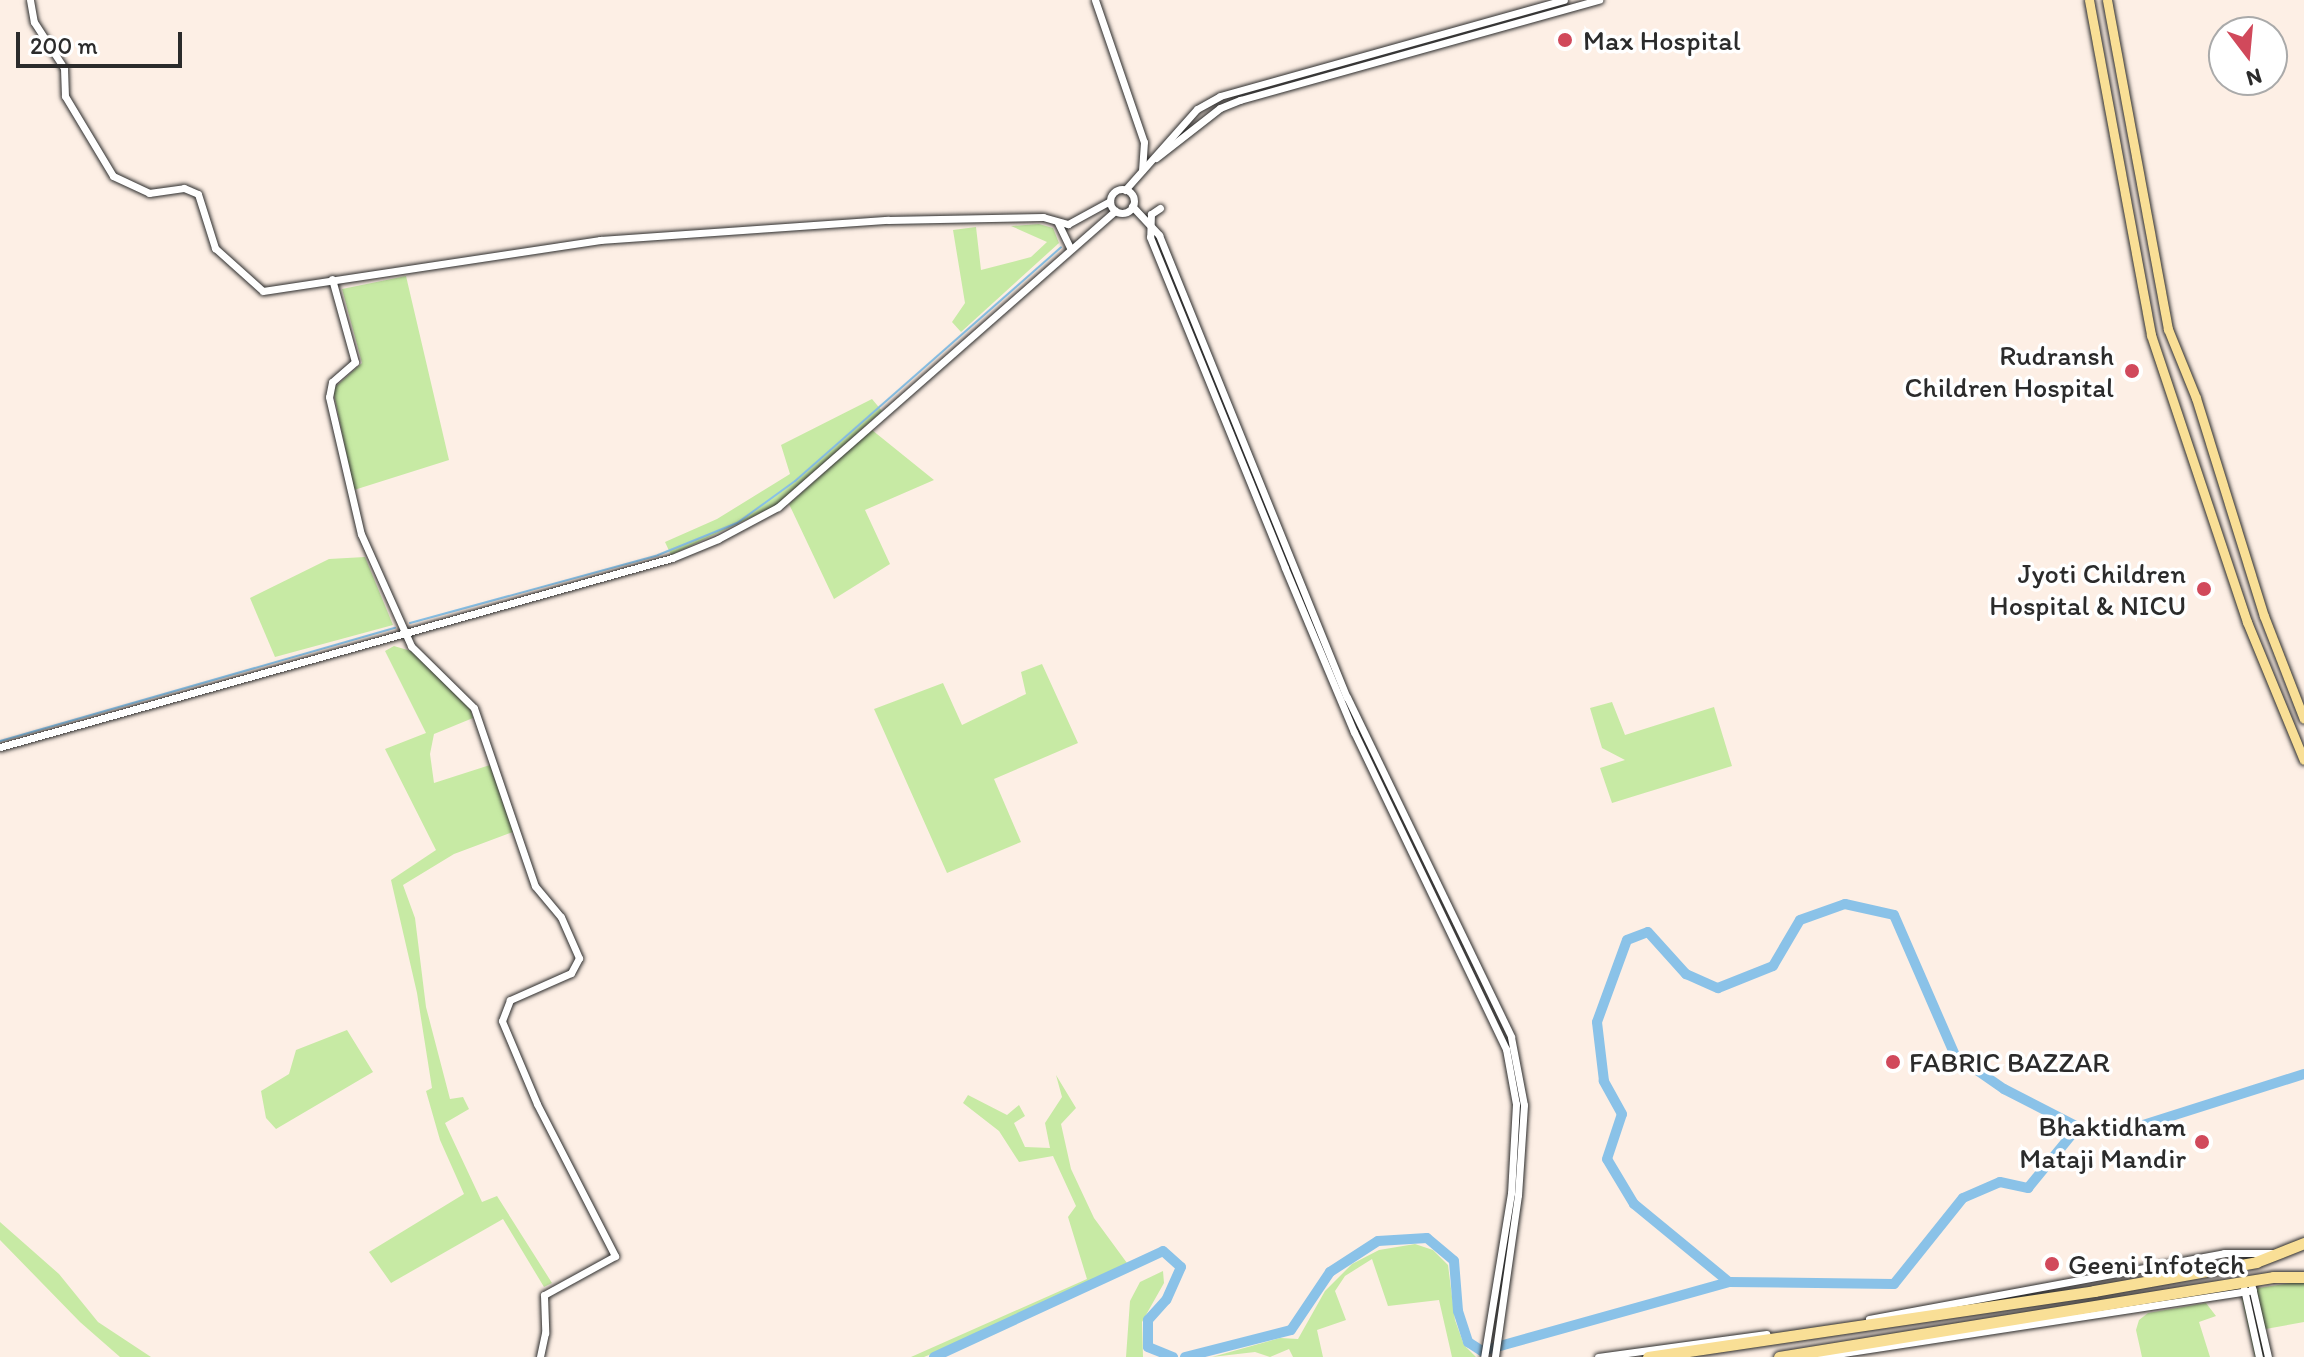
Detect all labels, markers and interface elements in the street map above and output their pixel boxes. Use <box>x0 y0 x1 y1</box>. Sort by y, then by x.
scale bar <box>20 16 186 66</box>
north arrow <box>2208 16 2288 96</box>
place label: Max Hospital <box>1583 23 1740 57</box>
marker: Max Hospital <box>1554 29 1576 51</box>
text: 200 m <box>30 31 98 60</box>
text: N <box>2243 63 2265 93</box>
place label: Rudransh Children Hospital <box>1905 338 2114 404</box>
marker: Rudransh Children Hospital <box>2121 360 2143 382</box>
place label: Jyoti Children Hospital & NICU <box>1989 556 2186 622</box>
marker: Jyoti Children Hospital & NICU <box>2193 578 2215 600</box>
place label: FABRIC BAZZAR <box>1909 1045 2110 1079</box>
marker: FABRIC BAZZAR <box>1884 1053 1902 1071</box>
place label: Bhaktidham Mataji Mandir <box>2019 1109 2186 1175</box>
marker: Bhaktidham Mataji Mandir <box>2193 1133 2211 1151</box>
place label: Geeni Infotech <box>2068 1247 2246 1281</box>
marker: Geeni Infotech <box>2043 1255 2061 1273</box>

